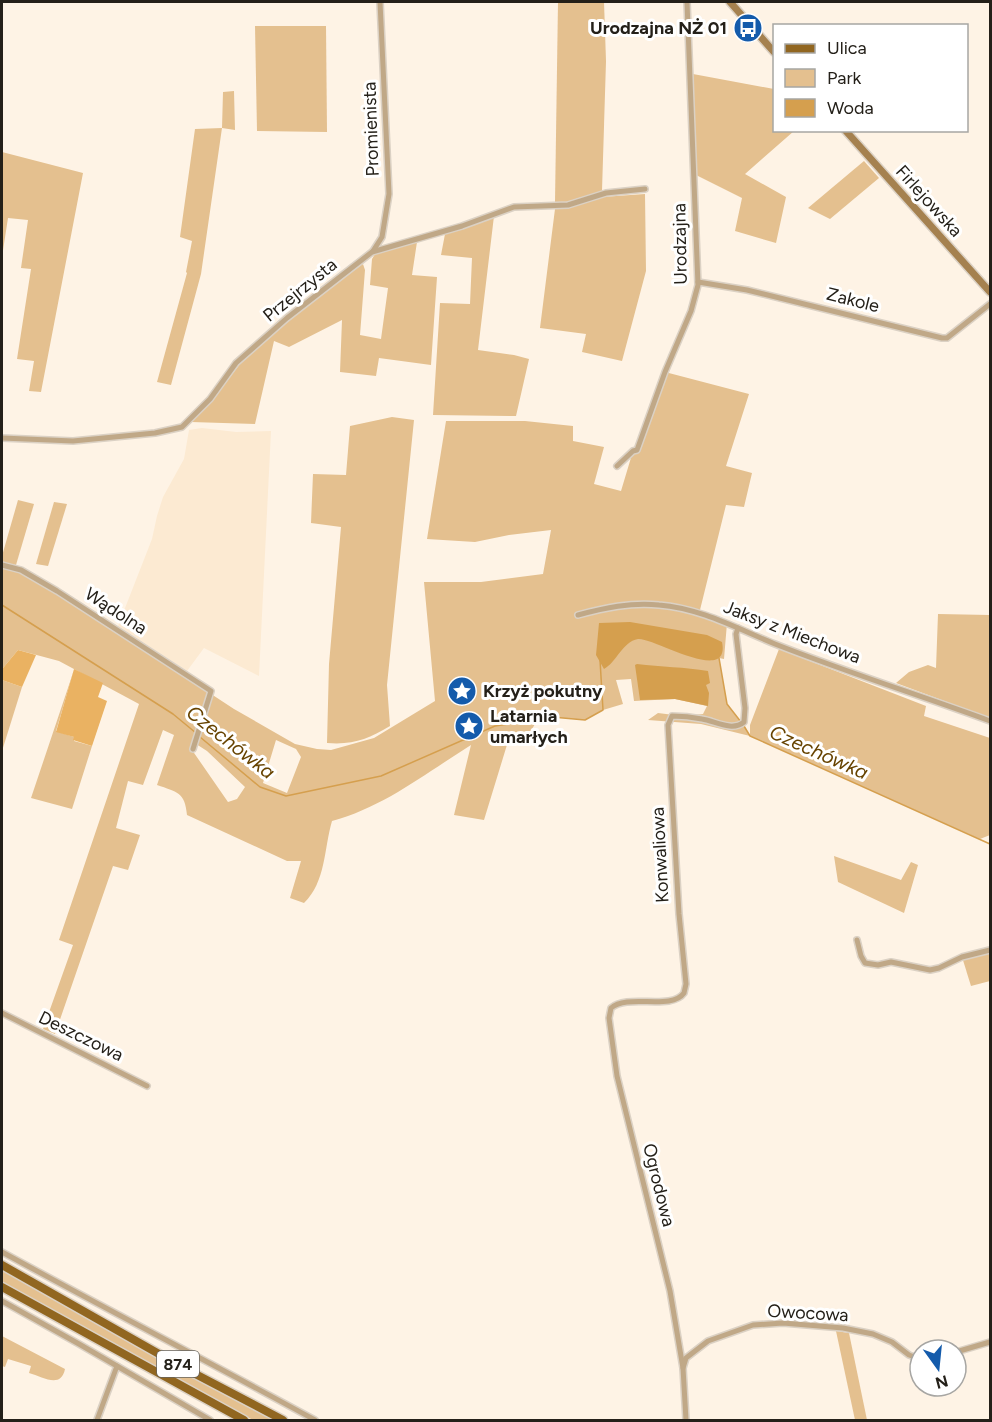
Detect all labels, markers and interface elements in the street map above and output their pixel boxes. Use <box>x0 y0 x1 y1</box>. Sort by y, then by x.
bus stop icon: Urodzajna NŻ 01 <box>732 12 764 44</box>
place label: Urodzajna NŻ 01 <box>590 17 727 39</box>
legend <box>773 24 968 132</box>
text: Ulica <box>827 37 867 59</box>
text: Park <box>827 67 862 89</box>
street label: Promienista <box>358 81 384 177</box>
text: Woda <box>827 97 874 119</box>
street label: Firlejowska <box>891 161 967 241</box>
street label: Urodzajna <box>668 203 692 285</box>
street label: Przejrzysta <box>259 254 341 326</box>
street label: Zakole <box>824 283 882 317</box>
street label: Wądolna <box>81 583 151 639</box>
street label: Jaksy z Miechowa <box>720 596 864 668</box>
place icon: Krzyż pokutny <box>446 675 478 707</box>
place label: Krzyż pokutny <box>483 680 603 702</box>
water label: Czechówka <box>182 700 280 784</box>
place label: Latarnia umarłych <box>490 705 568 748</box>
place icon: Latarnia umarłych <box>453 710 485 742</box>
water label: Czechówka <box>766 720 872 785</box>
street label: Konwaliowa <box>647 807 673 903</box>
street label: Deszczowa <box>35 1006 127 1066</box>
street label: Ogrodowa <box>638 1141 680 1229</box>
street label: Owocowa <box>767 1300 849 1326</box>
north arrow <box>908 1338 968 1398</box>
road number: 874 <box>157 1351 199 1377</box>
text: N <box>933 1371 950 1393</box>

